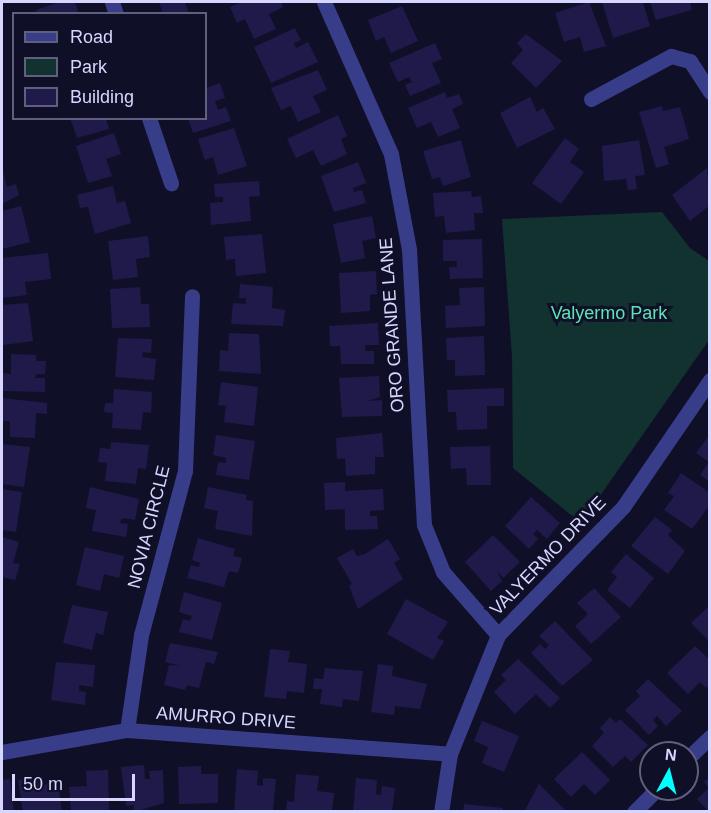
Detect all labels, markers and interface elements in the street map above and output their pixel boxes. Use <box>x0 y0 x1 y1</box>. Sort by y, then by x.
legend <box>12 12 207 120</box>
text: Road <box>70 27 113 47</box>
text: Park <box>70 57 107 77</box>
text: Building <box>70 87 134 107</box>
street label: ORO GRANDE LANE <box>375 237 409 413</box>
park label: Valyermo Park <box>551 302 667 324</box>
street label: NOVIA CIRCLE <box>123 463 175 591</box>
street label: VALYERMO DRIVE <box>486 492 610 620</box>
street label: AMURRO DRIVE <box>155 702 297 734</box>
north arrow <box>639 741 699 801</box>
text: N <box>664 745 678 764</box>
scale bar <box>15 762 138 800</box>
text: 50 m <box>23 774 63 794</box>

